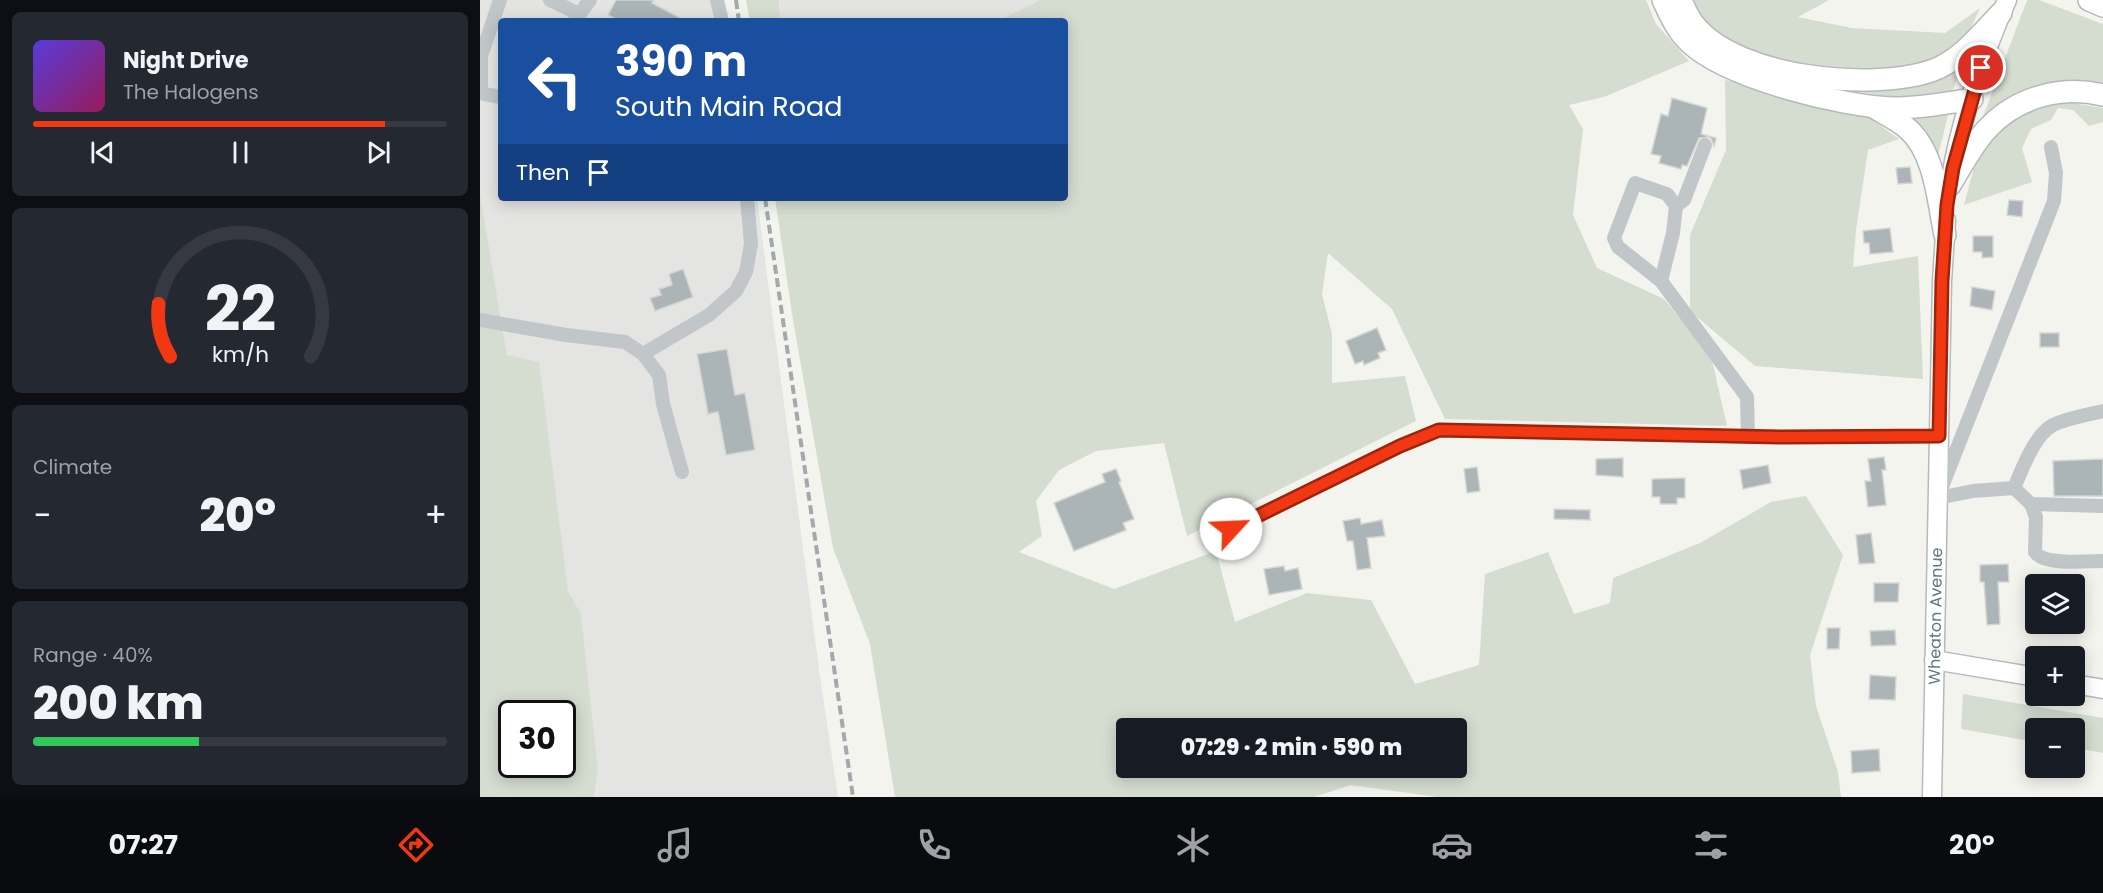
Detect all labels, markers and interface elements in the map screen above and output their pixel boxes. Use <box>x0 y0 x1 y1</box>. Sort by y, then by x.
text: 390 m <box>615 32 747 91</box>
icon: left <box>516 42 594 120</box>
pin <box>1955 42 2006 93</box>
text: Night Drive <box>123 45 249 76</box>
icon: arrive <box>1964 51 1997 84</box>
text: The Halogens <box>123 78 259 106</box>
text: South Main Road <box>615 88 843 125</box>
icon: previous <box>86 136 119 169</box>
icon: pause <box>224 136 257 169</box>
icon: next <box>362 136 395 169</box>
icon: arrive <box>582 156 615 189</box>
text: Then <box>516 157 570 188</box>
text: 22 <box>204 266 276 354</box>
text: km/h <box>211 340 269 371</box>
text: Climate <box>33 453 112 481</box>
text: 20° <box>199 484 276 547</box>
text: − <box>33 492 51 539</box>
text: + <box>424 492 447 539</box>
position arrow <box>1199 497 1263 561</box>
street label: Wheaton Avenue <box>1923 547 1948 685</box>
map controls <box>2025 574 2085 778</box>
button: layers <box>2025 574 2085 634</box>
text: Range · 40% <box>33 641 153 669</box>
button: + <box>2025 646 2085 706</box>
text: 200 km <box>33 672 203 735</box>
speed limit sign: 30 <box>498 700 576 778</box>
button: − <box>2025 718 2085 778</box>
text: 07:29 · 2 min · 590 m <box>1181 732 1402 763</box>
icon: directions <box>395 824 437 866</box>
icon: music <box>654 824 696 866</box>
icon: phone <box>913 824 955 866</box>
icon: climate <box>1172 824 1214 866</box>
icon: car <box>1431 824 1473 866</box>
icon: filters <box>1690 824 1732 866</box>
text: 07:27 <box>108 826 178 863</box>
text: 20° <box>1949 826 1995 863</box>

